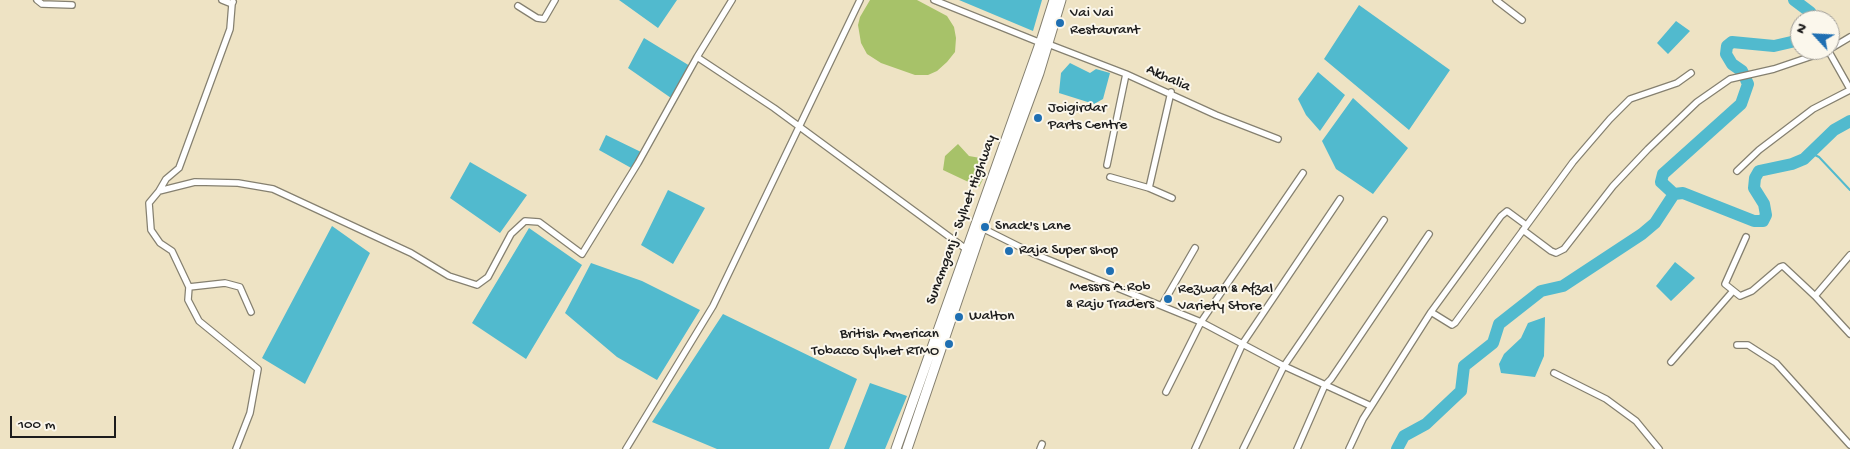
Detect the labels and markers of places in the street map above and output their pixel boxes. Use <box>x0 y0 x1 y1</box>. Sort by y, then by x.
place label: Vai Vai Restaurant <box>1070 5 1139 40</box>
marker: Vai Vai Restaurant <box>1054 17 1066 29</box>
place label: Joigirdar Parts Centre <box>1048 100 1127 135</box>
marker: Joigirdar Parts Centre <box>1032 112 1044 124</box>
place label: Snack's Lane <box>995 218 1071 236</box>
marker: Snack's Lane <box>979 221 991 233</box>
place label: Raja Super shop <box>1019 242 1118 260</box>
marker: Raja Super shop <box>1003 245 1015 257</box>
marker: Messrs A.Rob & Raju Traders <box>1104 265 1116 277</box>
place label: Messrs A.Rob & Raju Traders <box>1066 279 1154 314</box>
place label: Rezwan & Afzal Variety Store <box>1178 281 1273 316</box>
marker: Rezwan & Afzal Variety Store <box>1162 293 1174 305</box>
place label: Walton <box>969 308 1014 326</box>
marker: Walton <box>953 311 965 323</box>
place label: British American Tobacco Sylhet RTMO <box>811 326 939 361</box>
marker: British American Tobacco Sylhet RTMO <box>943 338 955 350</box>

